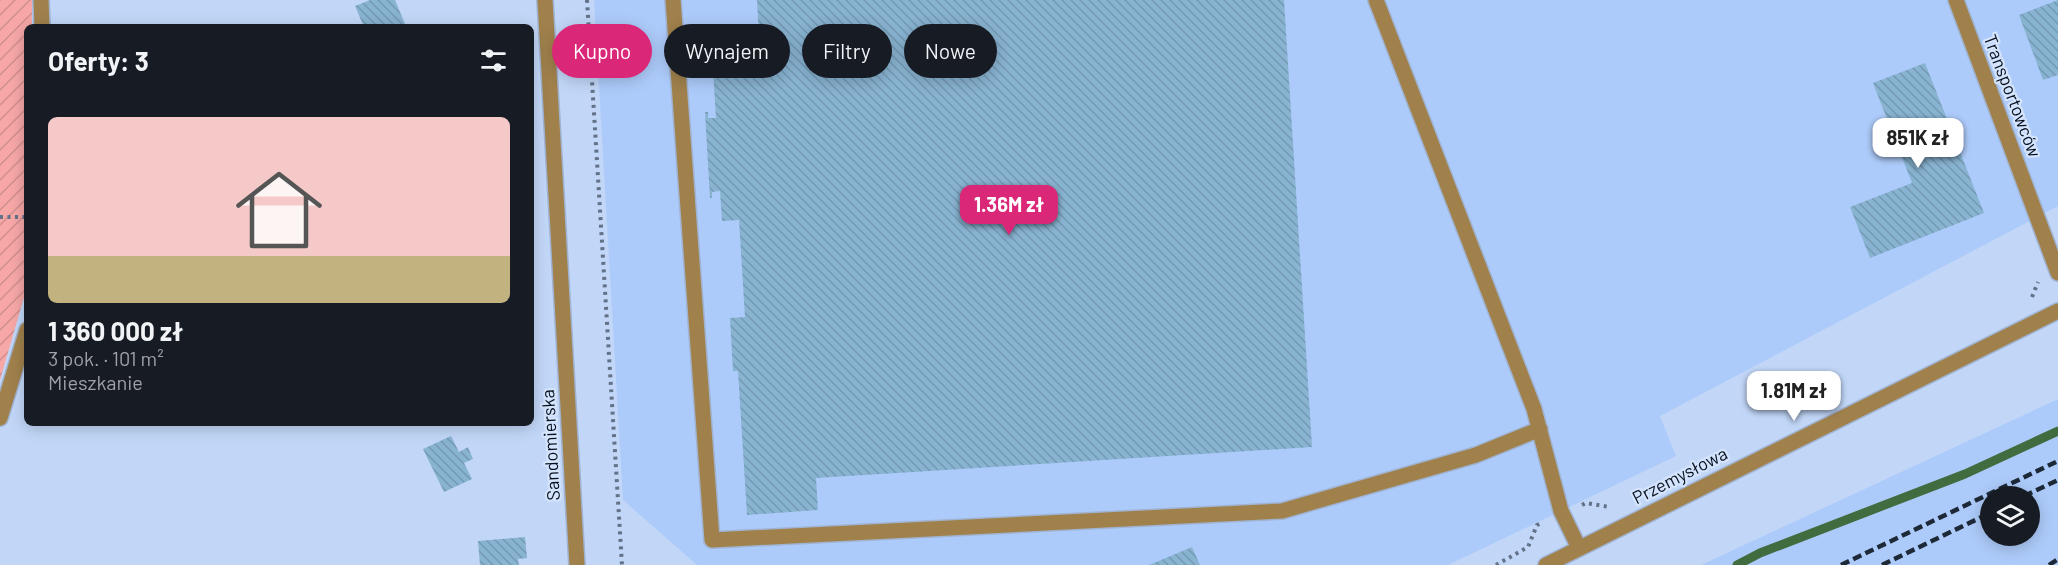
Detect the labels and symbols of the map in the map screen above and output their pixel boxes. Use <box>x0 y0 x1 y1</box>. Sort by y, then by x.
street label: Transportowców <box>1979 31 2046 160</box>
pin: 851K zł <box>1863 118 1973 169</box>
pin: 1.36M zł <box>947 185 1071 236</box>
pin: 1.81M zł <box>1732 371 1856 422</box>
street label: Sandomierska <box>536 389 564 501</box>
street label: Przemysłowa <box>1628 442 1731 508</box>

